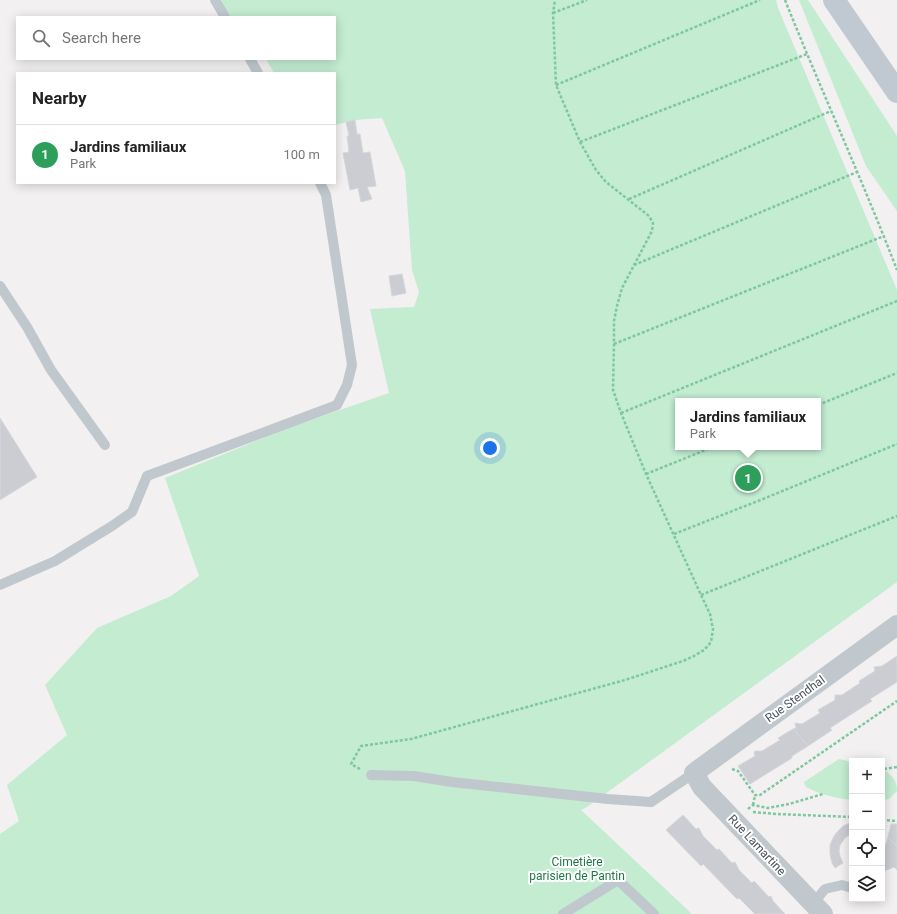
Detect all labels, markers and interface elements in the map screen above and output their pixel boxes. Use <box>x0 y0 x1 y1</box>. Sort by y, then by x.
search box <box>16 16 336 60</box>
icon: search <box>30 27 52 49</box>
text: Search here <box>62 29 141 47</box>
text: Nearby <box>32 88 87 108</box>
text: Jardins familiaux <box>70 138 186 156</box>
text: 1 <box>41 147 49 162</box>
text: 100 m <box>283 147 320 162</box>
text: Park <box>70 156 96 171</box>
popup <box>675 398 821 450</box>
text: Jardins familiaux <box>690 408 806 426</box>
text: Park <box>690 426 716 441</box>
your location <box>480 438 500 458</box>
pin: 1 <box>735 463 761 493</box>
street label: Rue Stendhal <box>762 673 828 725</box>
map controls <box>849 758 885 902</box>
button: + <box>849 758 885 794</box>
button: − <box>849 794 885 830</box>
street label: Rue Lamartine <box>725 812 789 878</box>
button: locate <box>849 830 885 866</box>
park label: Cimetière parisien de Pantin <box>529 855 625 883</box>
button: layers <box>849 866 885 902</box>

